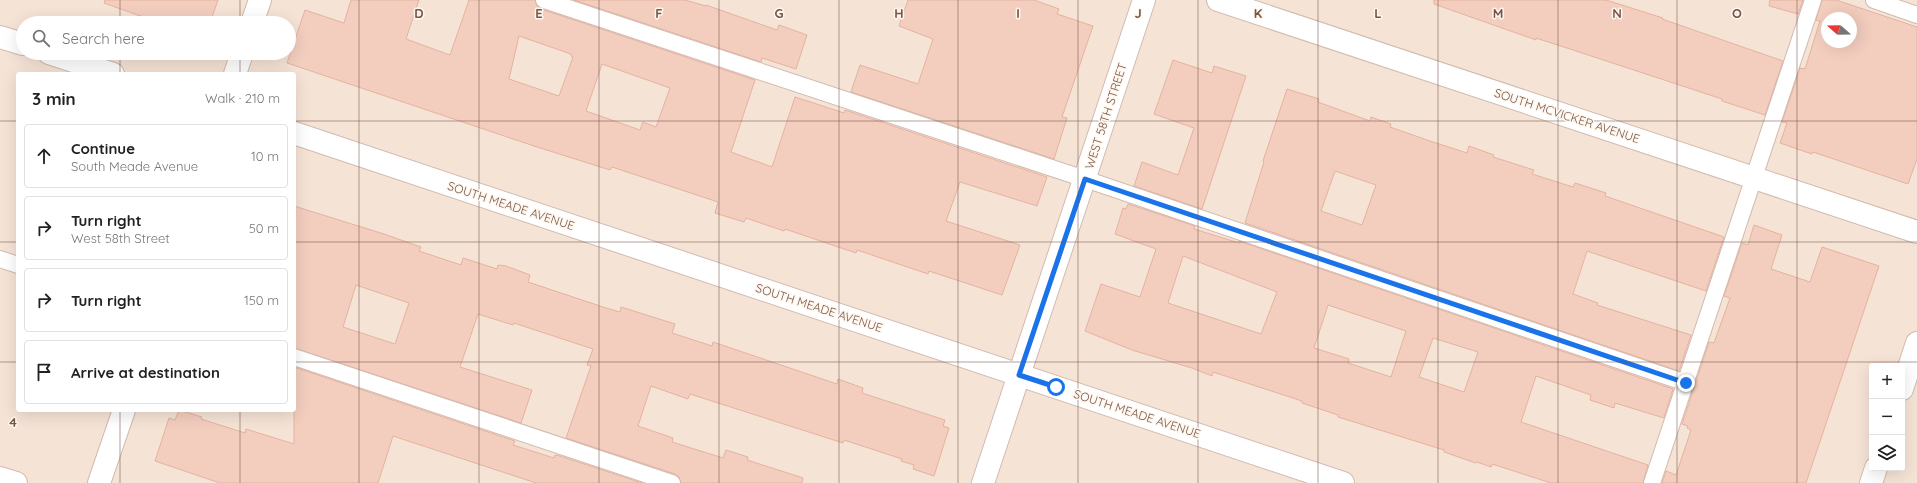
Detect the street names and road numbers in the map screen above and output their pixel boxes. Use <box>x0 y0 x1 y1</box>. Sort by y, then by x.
street label: WEST 58TH STREET <box>1081 61 1130 171</box>
street label: SOUTH MCVICKER AVENUE <box>1493 85 1642 146</box>
street label: SOUTH MEADE AVENUE <box>446 178 577 233</box>
street label: SOUTH MEADE AVENUE <box>754 280 885 335</box>
street label: SOUTH MEADE AVENUE <box>1072 386 1203 441</box>

